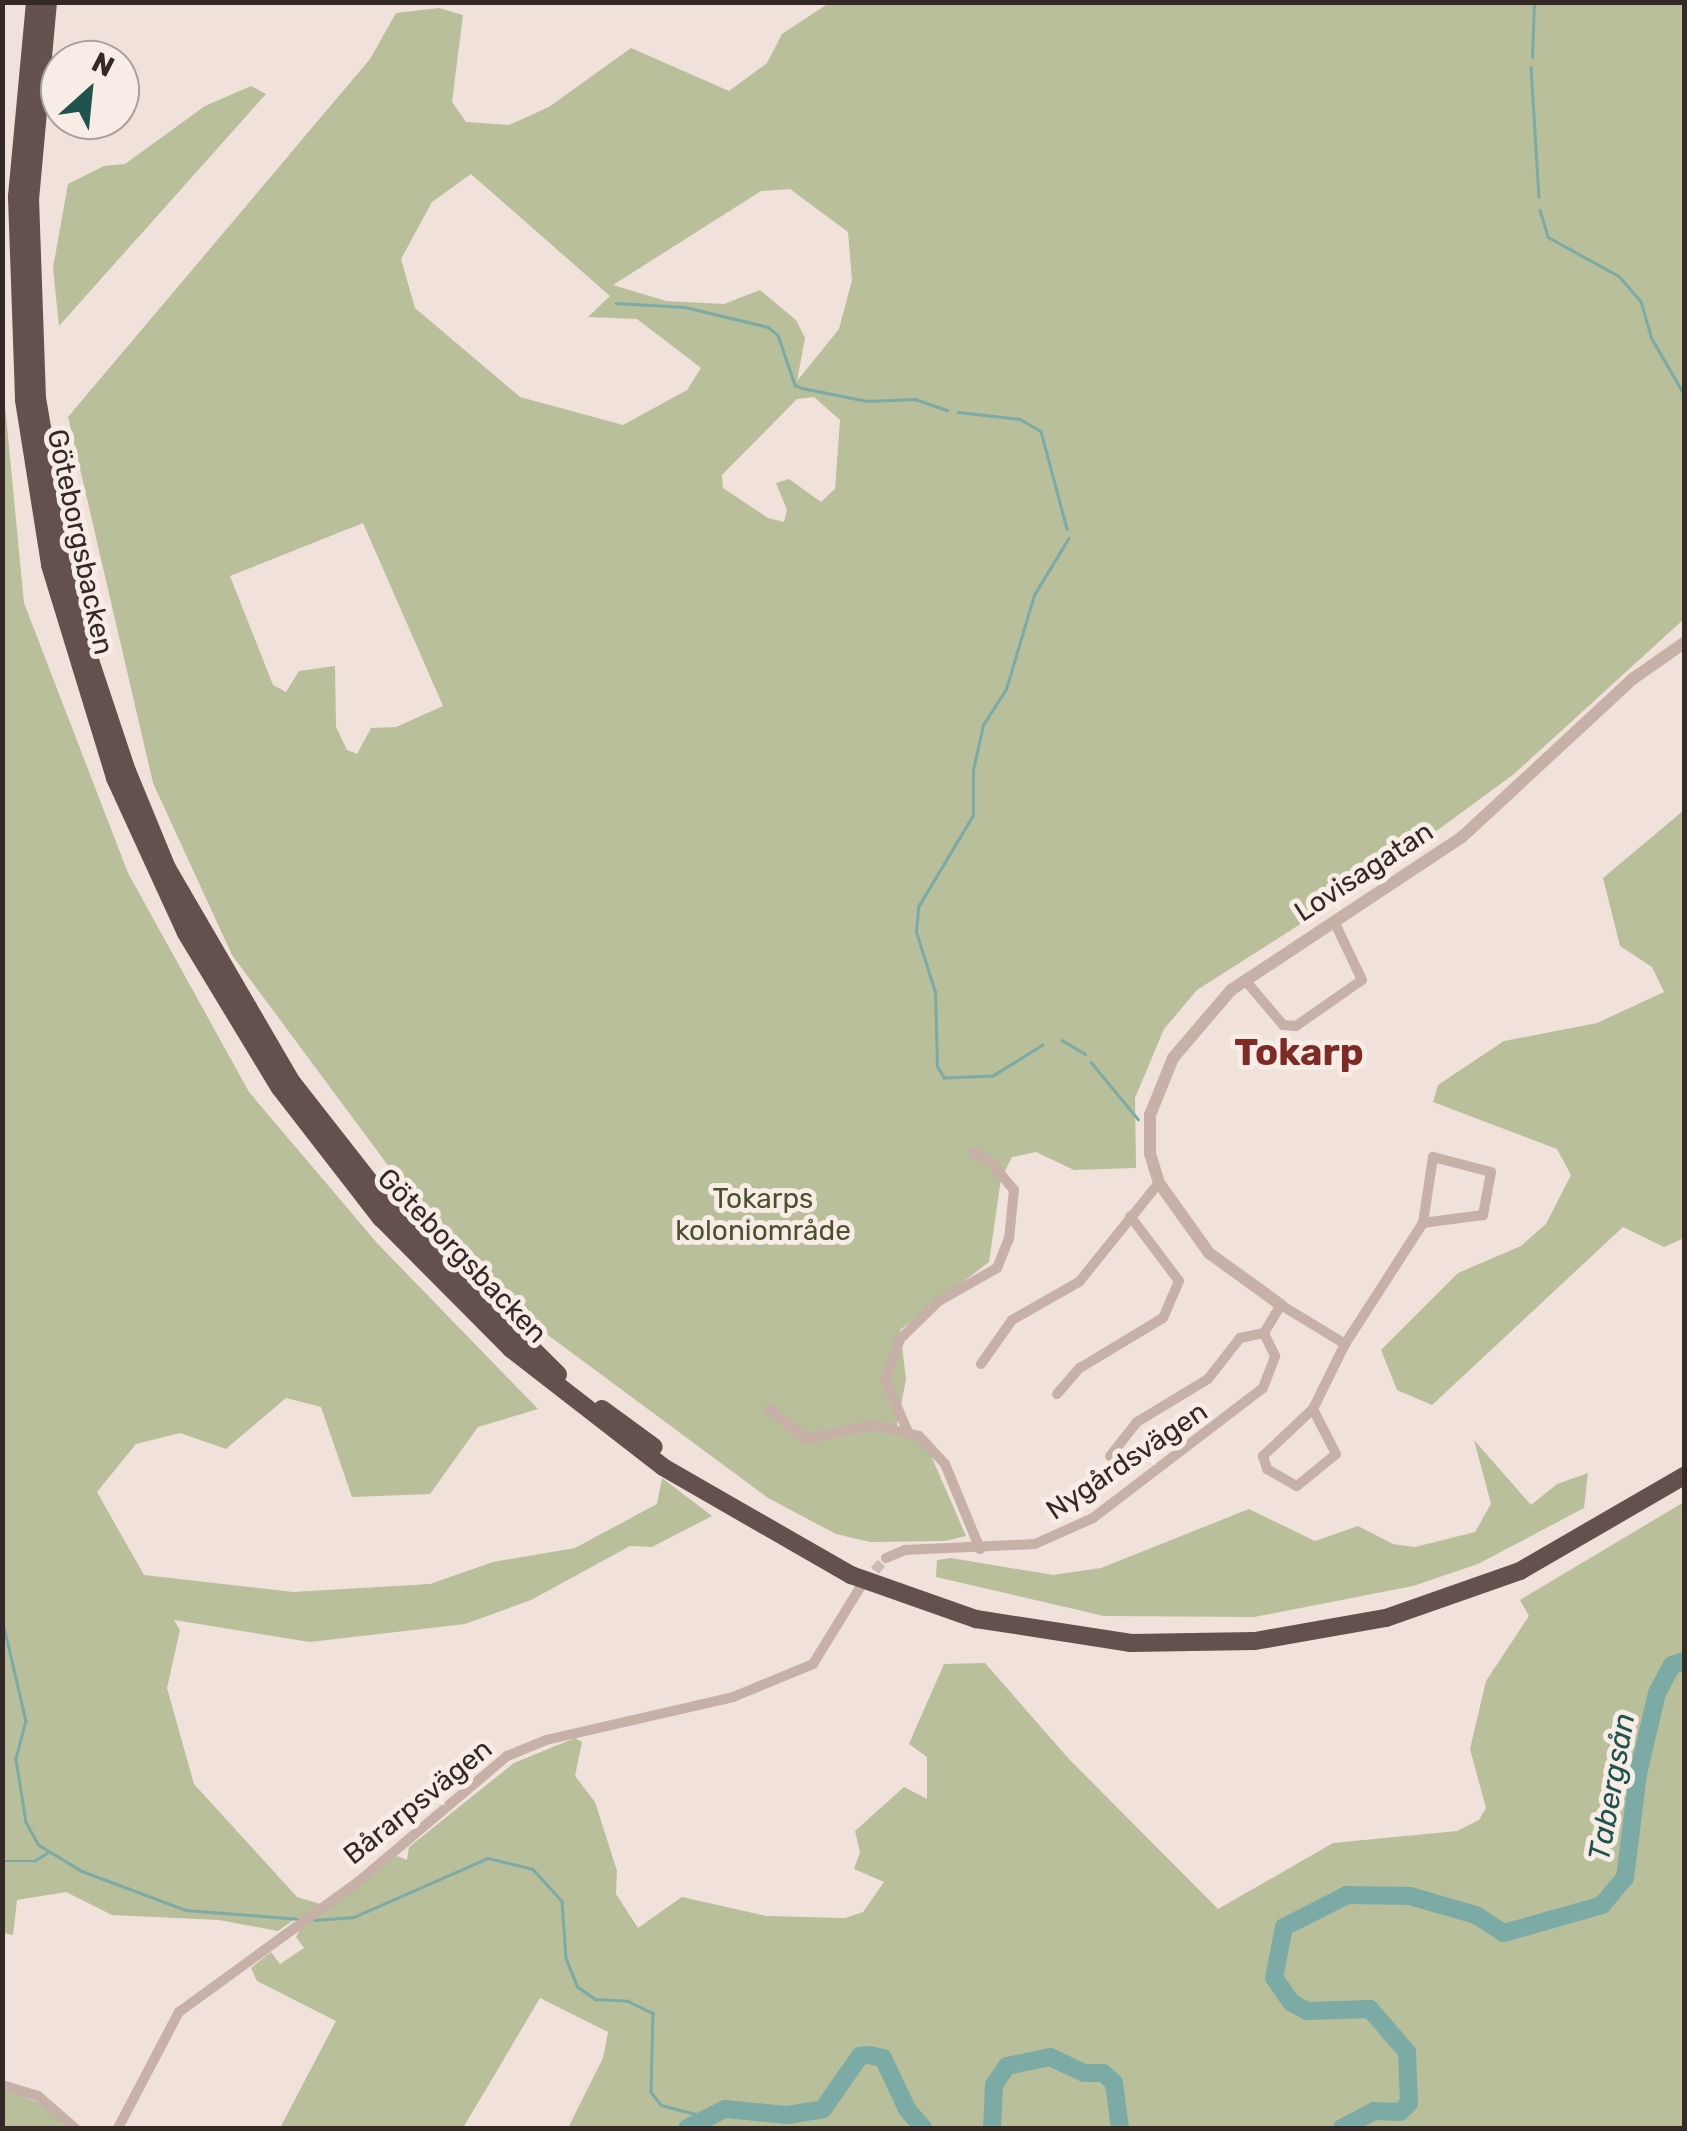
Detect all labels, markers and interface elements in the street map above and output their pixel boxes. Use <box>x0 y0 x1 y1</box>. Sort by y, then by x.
north arrow <box>40 40 140 140</box>
text: N <box>86 45 119 84</box>
street label: Göteborgsbacken <box>40 426 120 658</box>
street label: Lovisagatan <box>1288 815 1440 929</box>
district label: Tokarp <box>1234 1030 1364 1076</box>
street label: Göteborgsbacken <box>370 1162 554 1350</box>
park label: Tokarps koloniområde <box>675 1182 851 1248</box>
street label: Nygårdsvägen <box>1040 1395 1214 1527</box>
water label: Tabergsån <box>1581 1710 1643 1864</box>
street label: Bårarpsvägen <box>337 1732 499 1872</box>

